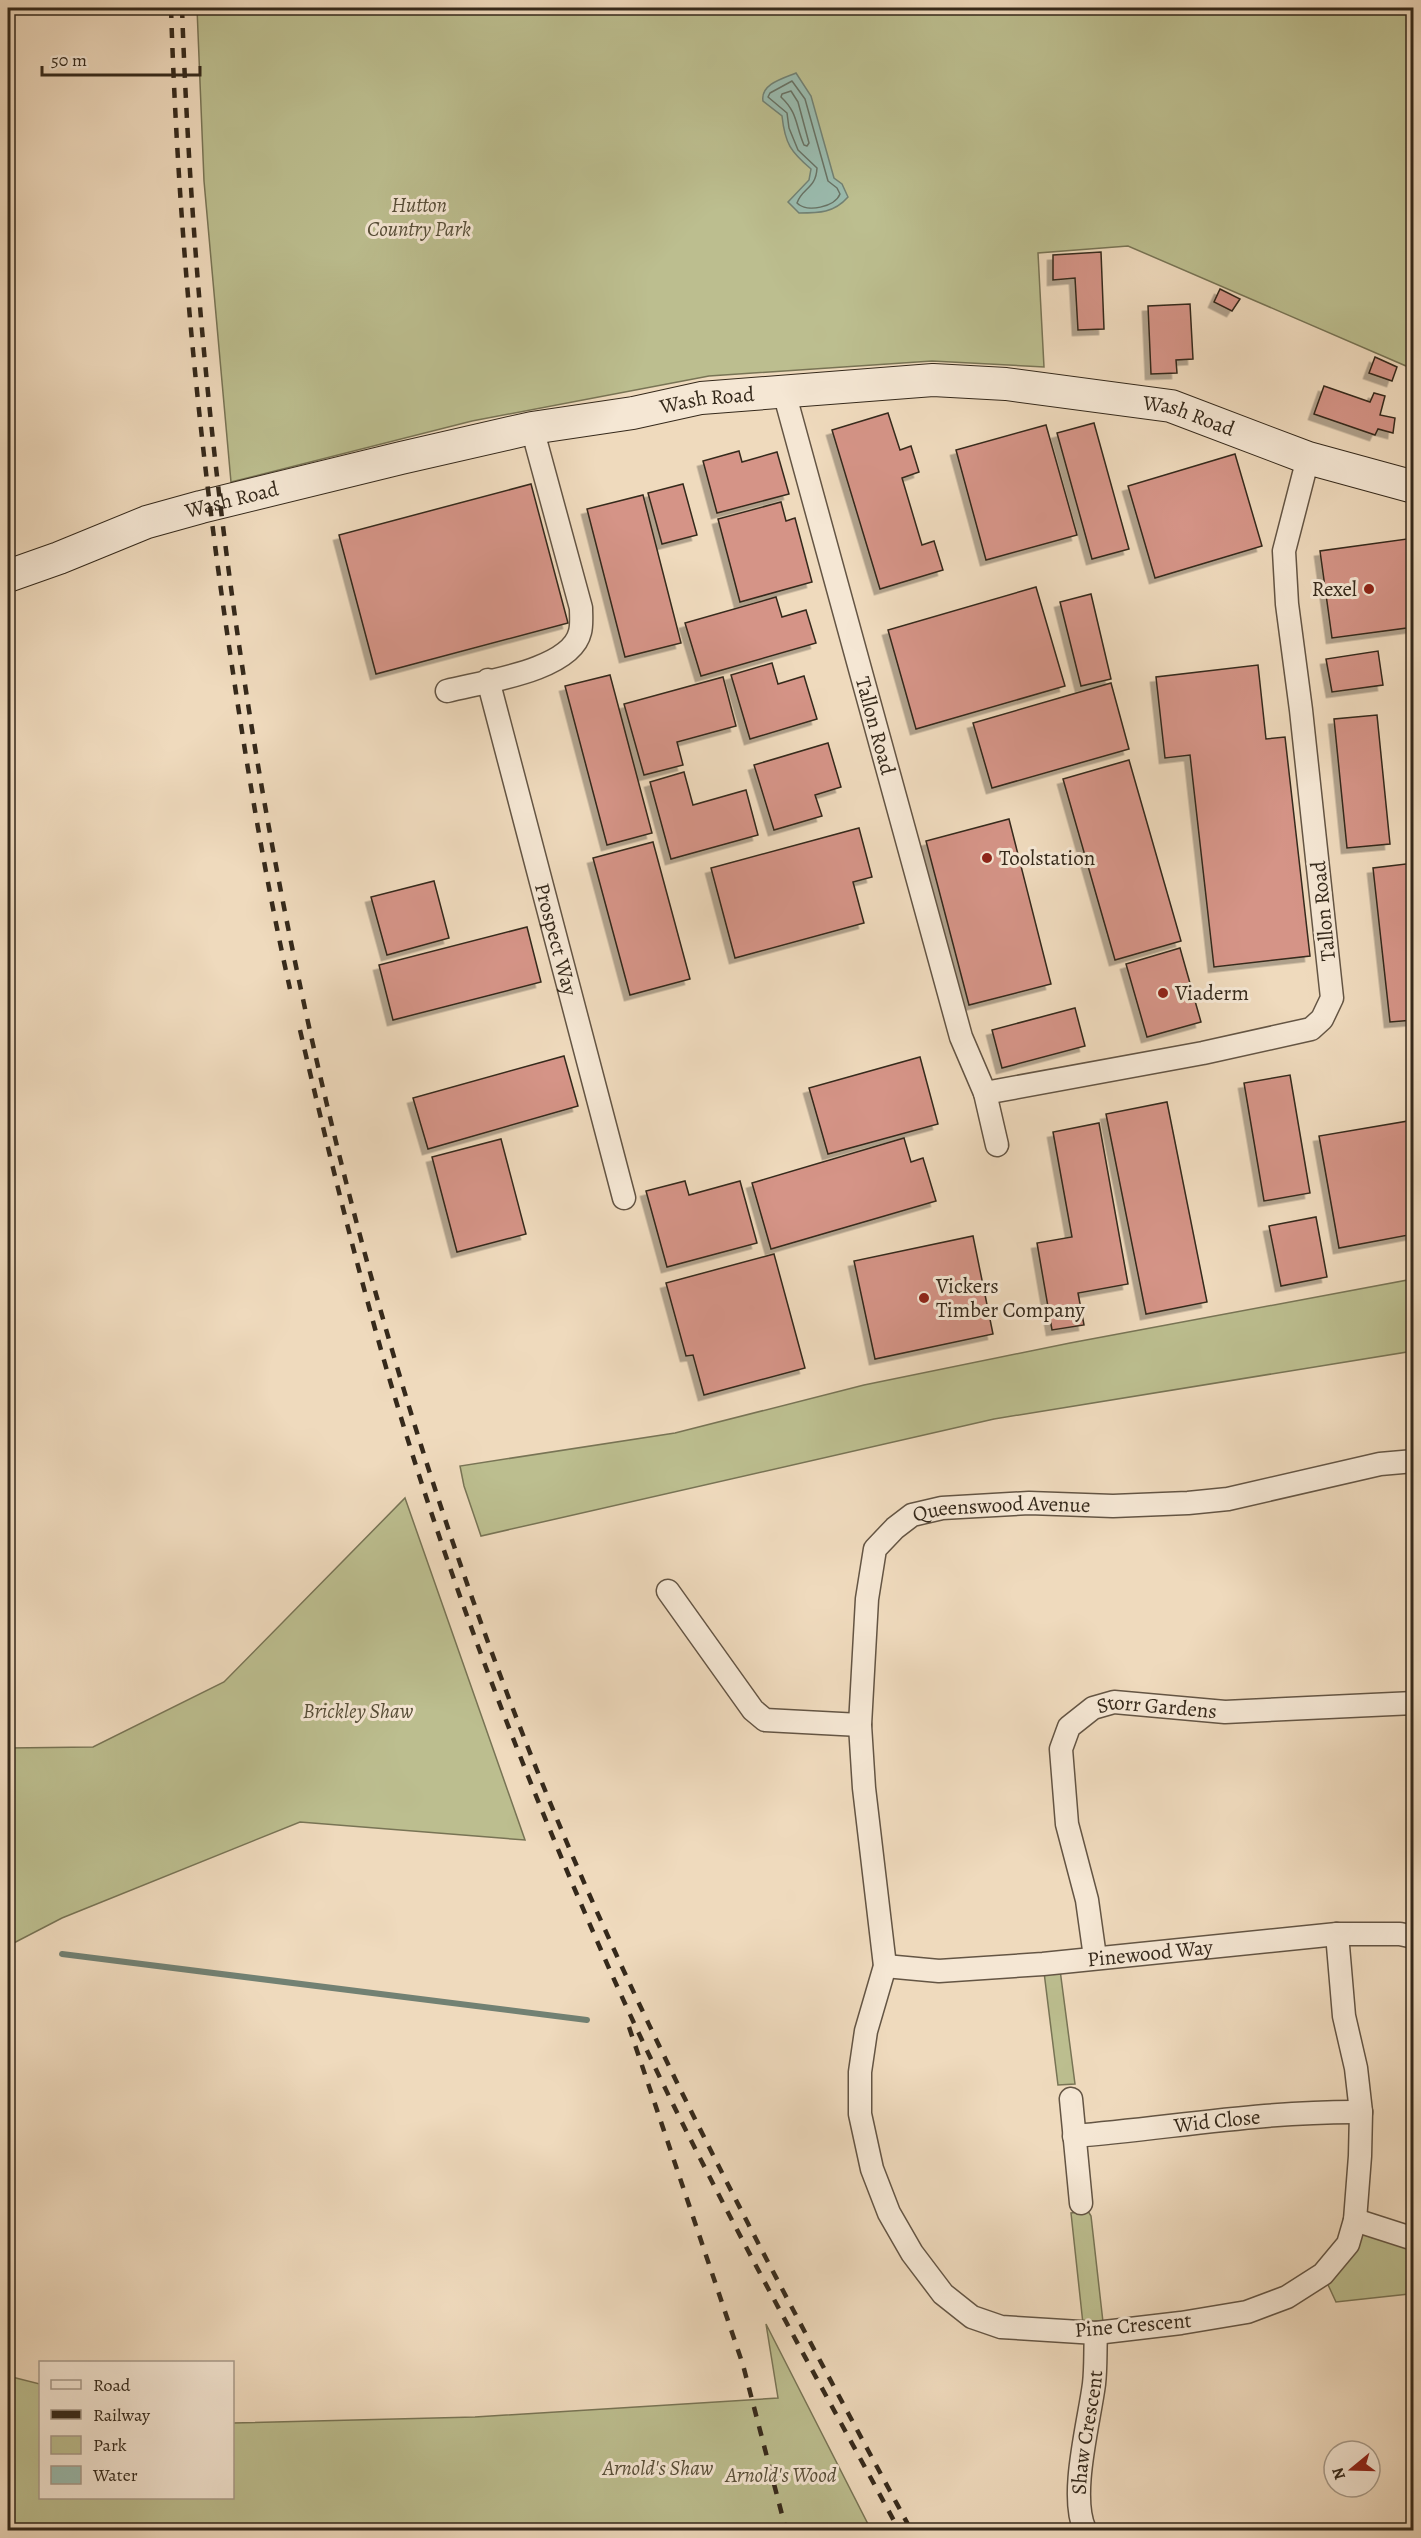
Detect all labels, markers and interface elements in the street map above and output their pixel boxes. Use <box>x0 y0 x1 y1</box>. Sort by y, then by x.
scale bar <box>42 39 200 77</box>
text: 50 m <box>51 48 87 72</box>
park label: Hutton Country Park <box>367 191 471 243</box>
street label: Wash Road <box>656 380 756 421</box>
street label: Wash Road <box>1140 388 1239 443</box>
street label: Wash Road <box>181 474 282 525</box>
place label: Rexel <box>1312 575 1357 603</box>
marker: Rexel <box>1362 582 1376 596</box>
street label: Tallon Road <box>849 674 903 778</box>
place label: Toolstation <box>999 844 1095 872</box>
marker: Toolstation <box>980 851 994 865</box>
street label: Tallon Road <box>1304 859 1342 962</box>
street label: Prospect Way <box>528 880 584 999</box>
place label: Viaderm <box>1174 979 1249 1007</box>
marker: Viaderm <box>1156 986 1170 1000</box>
place label: Vickers Timber Company <box>935 1272 1085 1324</box>
marker: Vickers Timber Company <box>917 1291 931 1305</box>
street label: Queenswood Avenue <box>910 1489 1091 1528</box>
street label: Storr Gardens <box>1093 1688 1218 1725</box>
park label: Brickley Shaw <box>303 1697 414 1725</box>
street label: Pinewood Way <box>1086 1933 1215 1973</box>
street label: Wid Close <box>1171 2102 1262 2139</box>
street label: Pine Crescent <box>1073 2306 1193 2344</box>
legend <box>39 2361 234 2499</box>
street label: Shaw Crescent <box>1065 2369 1109 2495</box>
text: Road <box>93 2373 131 2397</box>
text: Railway <box>93 2403 151 2427</box>
text: Park <box>93 2433 127 2457</box>
north arrow <box>1322 2439 1382 2499</box>
park label: Arnold's Shaw <box>602 2454 714 2482</box>
park label: Arnold's Wood <box>725 2461 837 2489</box>
text: Water <box>92 2463 138 2487</box>
text: N <box>1326 2464 1351 2483</box>

